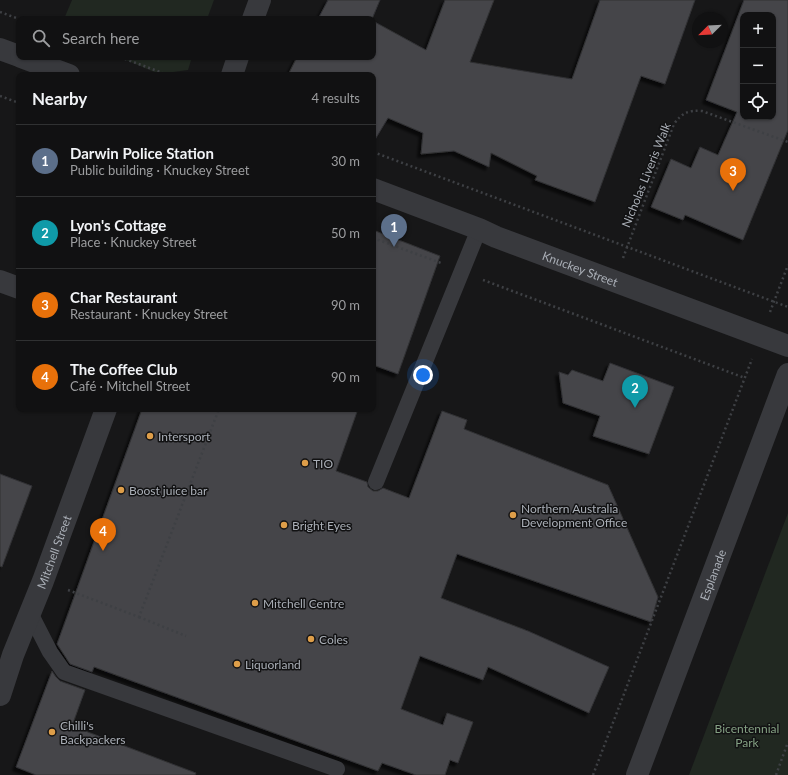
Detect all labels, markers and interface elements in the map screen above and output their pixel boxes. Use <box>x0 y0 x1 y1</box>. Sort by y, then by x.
north arrow <box>692 12 728 48</box>
map controls <box>740 12 776 120</box>
button: + <box>740 12 776 48</box>
search box <box>16 16 376 60</box>
icon: search <box>30 27 52 49</box>
text: Search here <box>62 29 139 47</box>
button: − <box>740 48 776 84</box>
button: locate <box>740 84 776 120</box>
text: Nearby <box>32 88 87 109</box>
text: 4 results <box>312 90 360 106</box>
street label: Nicholas Liveris Walk <box>618 120 674 230</box>
text: Darwin Police Station <box>70 144 214 162</box>
text: 1 <box>41 153 49 169</box>
text: 30 m <box>331 153 360 169</box>
pin: 3 <box>720 158 746 191</box>
text: Public building · Knuckey Street <box>70 162 249 178</box>
pin: 1 <box>381 214 407 247</box>
text: Lyon's Cottage <box>70 216 166 234</box>
text: 2 <box>41 225 49 241</box>
text: 50 m <box>331 225 360 241</box>
text: Place · Knuckey Street <box>70 234 196 250</box>
street label: Knuckey Street <box>540 247 621 290</box>
text: Char Restaurant <box>70 288 177 306</box>
text: 3 <box>41 297 49 313</box>
text: 90 m <box>331 297 360 313</box>
text: Restaurant · Knuckey Street <box>70 306 228 322</box>
text: The Coffee Club <box>70 360 178 378</box>
your location <box>413 365 433 385</box>
text: 4 <box>41 369 49 385</box>
text: 90 m <box>331 369 360 385</box>
pin: 2 <box>622 375 648 408</box>
text: Café · Mitchell Street <box>70 378 190 394</box>
place label: Intersport <box>158 429 211 444</box>
marker: Intersport <box>145 431 155 441</box>
place label: TIO <box>313 456 333 471</box>
marker: TIO <box>300 458 310 468</box>
place label: Boost juice bar <box>129 483 208 498</box>
marker: Boost juice bar <box>116 485 126 495</box>
place label: Northern Australia Development Office <box>521 501 627 530</box>
marker: Northern Australia Development Office <box>508 510 518 520</box>
street label: Mitchell Street <box>33 512 74 591</box>
pin: 4 <box>90 518 116 551</box>
place label: Bright Eyes <box>292 518 351 533</box>
marker: Bright Eyes <box>279 520 289 530</box>
street label: Esplanade <box>696 547 729 602</box>
place label: Mitchell Centre <box>263 596 344 611</box>
marker: Mitchell Centre <box>250 598 260 608</box>
place label: Coles <box>319 632 348 647</box>
marker: Coles <box>306 634 316 644</box>
place label: Liquorland <box>245 657 301 672</box>
marker: Liquorland <box>232 659 242 669</box>
place label: Chilli's Backpackers <box>60 718 126 747</box>
park label: Bicentennial Park <box>715 721 779 750</box>
marker: Chilli's Backpackers <box>47 727 57 737</box>

